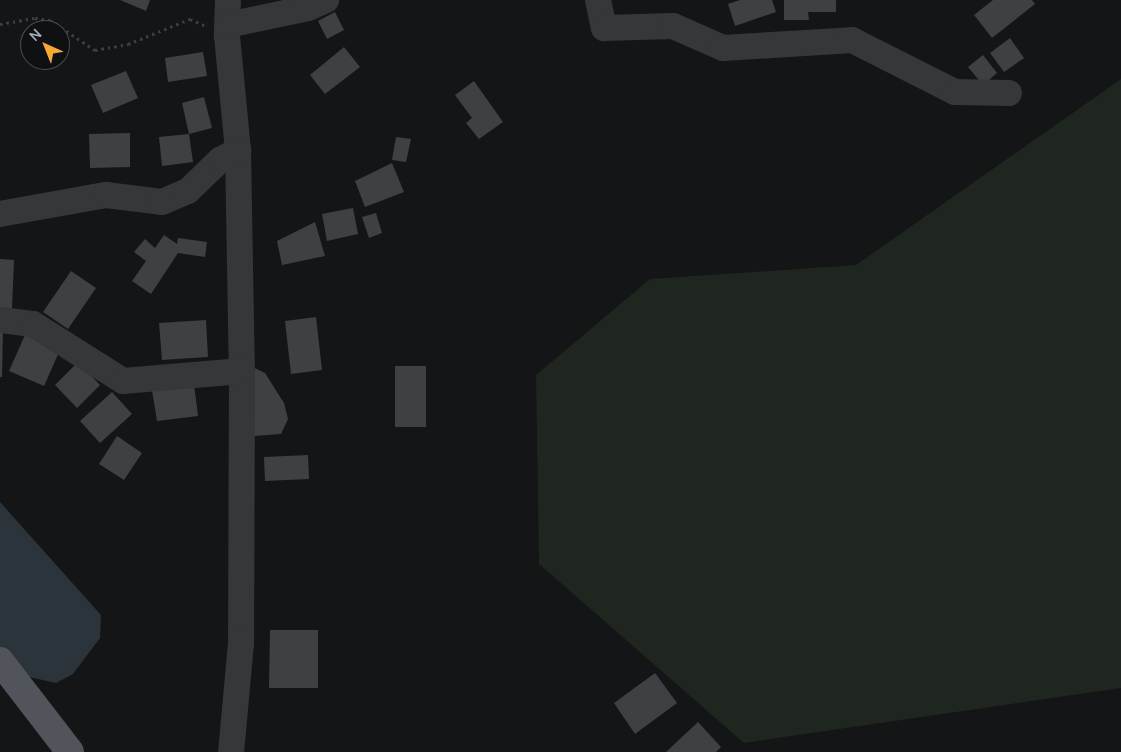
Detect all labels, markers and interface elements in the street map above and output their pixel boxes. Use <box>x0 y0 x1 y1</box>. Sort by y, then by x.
north arrow <box>20 20 70 70</box>
text: N <box>25 24 45 45</box>

